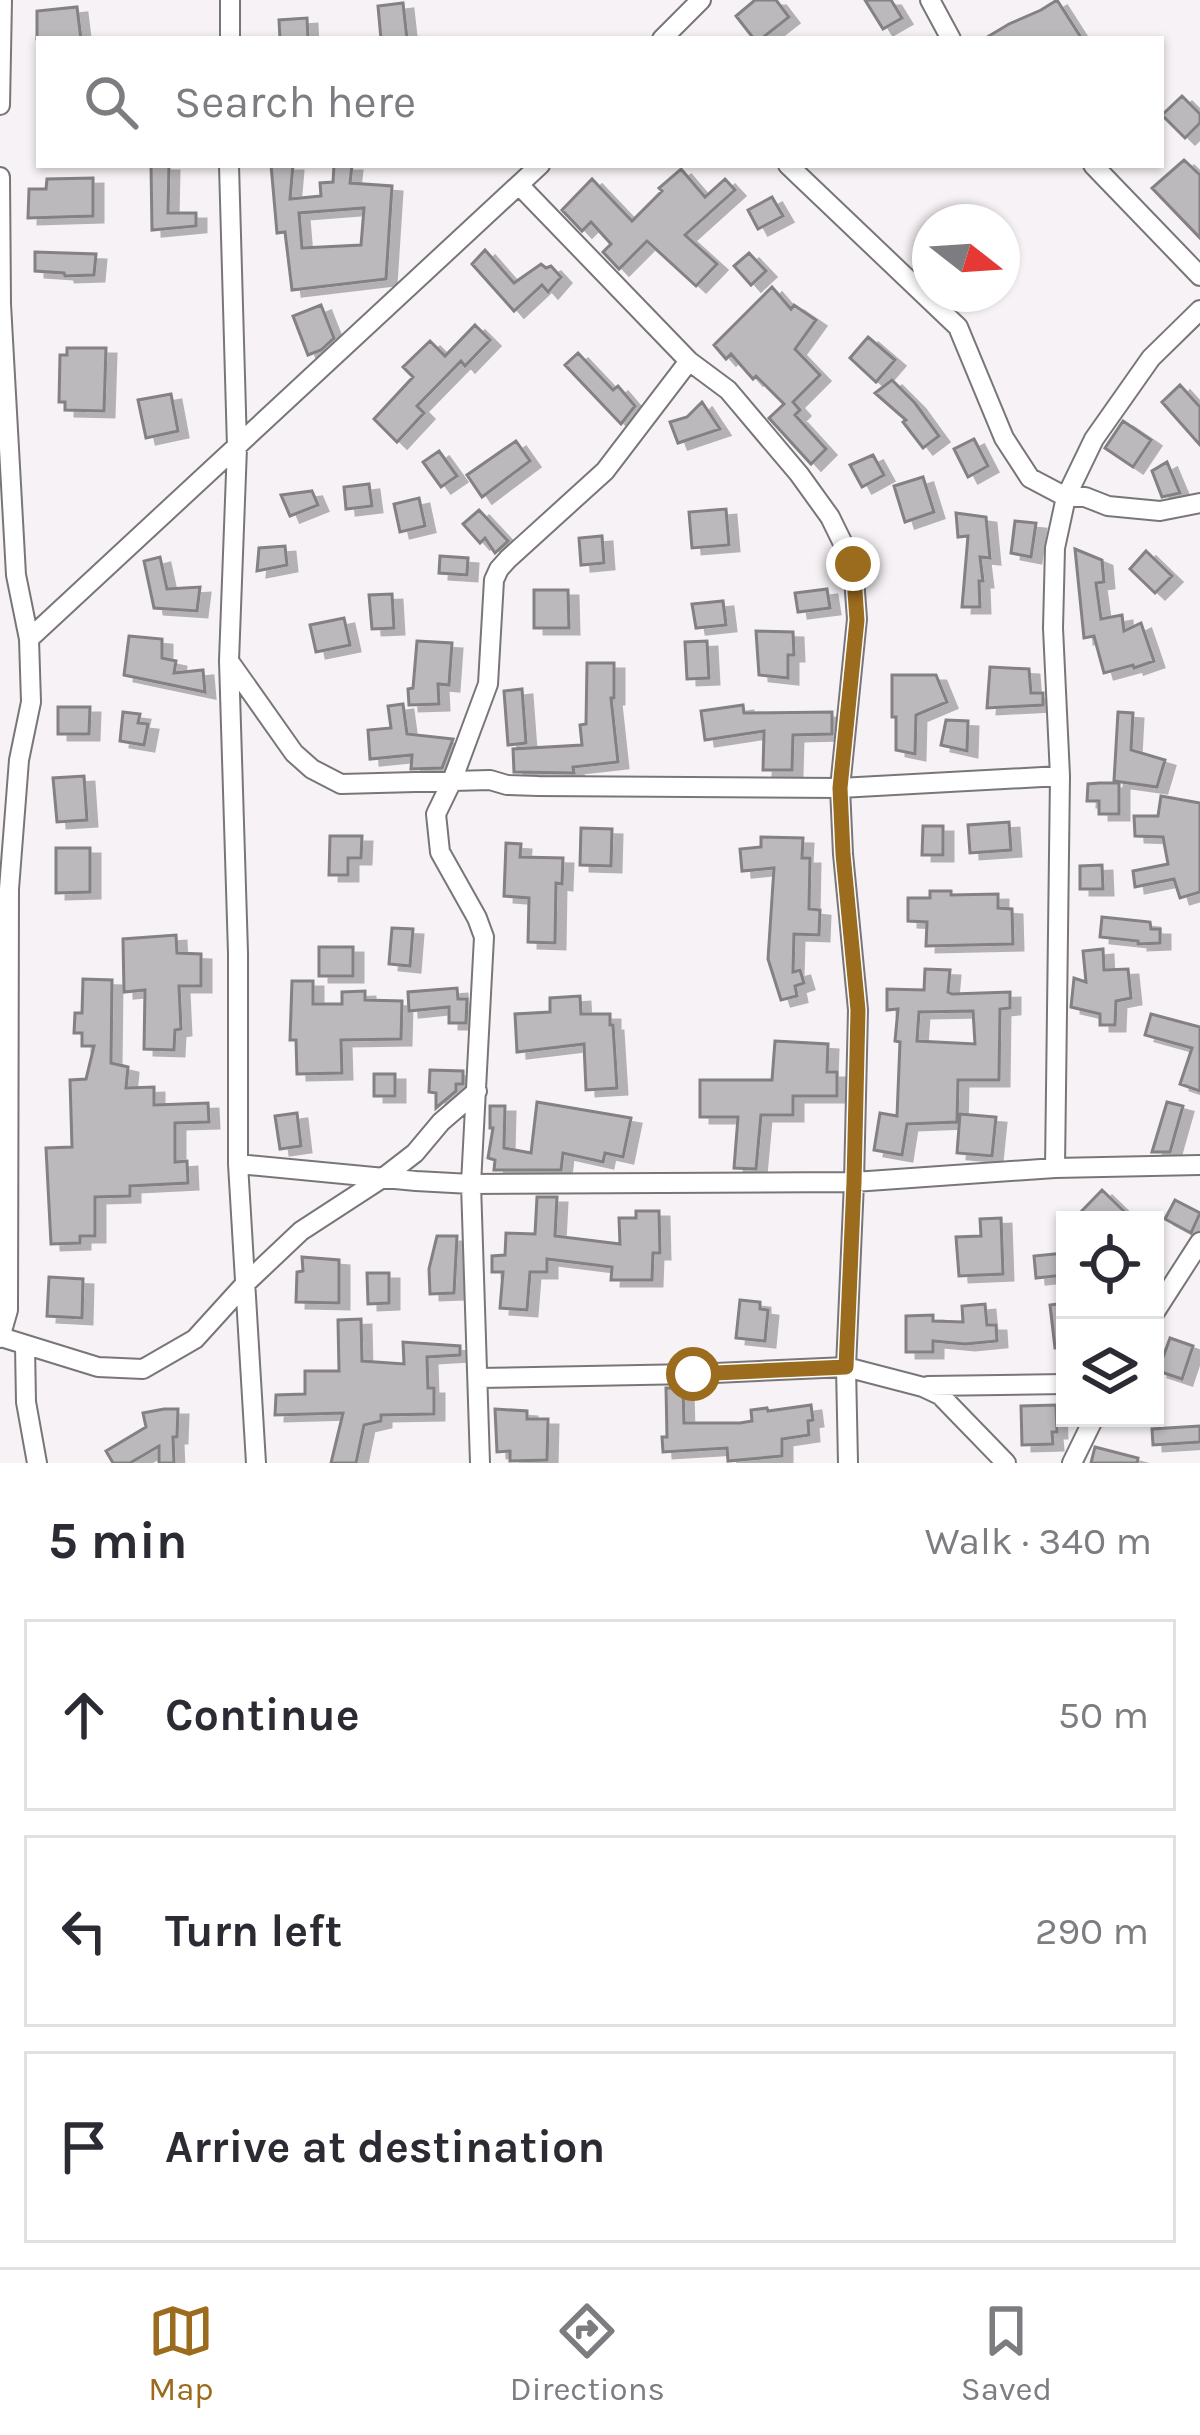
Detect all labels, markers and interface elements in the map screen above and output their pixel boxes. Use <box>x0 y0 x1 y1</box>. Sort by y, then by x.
search box <box>36 36 1164 168</box>
icon: search <box>78 69 144 135</box>
text: Search here <box>174 76 416 128</box>
north arrow <box>912 204 1020 312</box>
route end <box>826 537 880 591</box>
map controls <box>1056 1211 1164 1427</box>
button: locate <box>1056 1211 1164 1319</box>
button: layers <box>1056 1319 1164 1427</box>
route start <box>666 1347 720 1401</box>
text: 5 min <box>48 1511 188 1571</box>
text: Walk · 340 m <box>925 1518 1152 1564</box>
icon: ahead <box>51 1682 117 1748</box>
text: Continue <box>165 1689 360 1741</box>
text: 50 m <box>1058 1692 1149 1738</box>
icon: left <box>51 1898 117 1964</box>
text: Turn left <box>165 1905 342 1957</box>
text: 290 m <box>1035 1908 1149 1954</box>
icon: arrive <box>51 2114 117 2180</box>
text: Arrive at destination <box>165 2121 605 2173</box>
tab: Map <box>148 2298 214 2408</box>
tab: Directions <box>510 2298 665 2408</box>
tab: Saved <box>961 2298 1052 2408</box>

